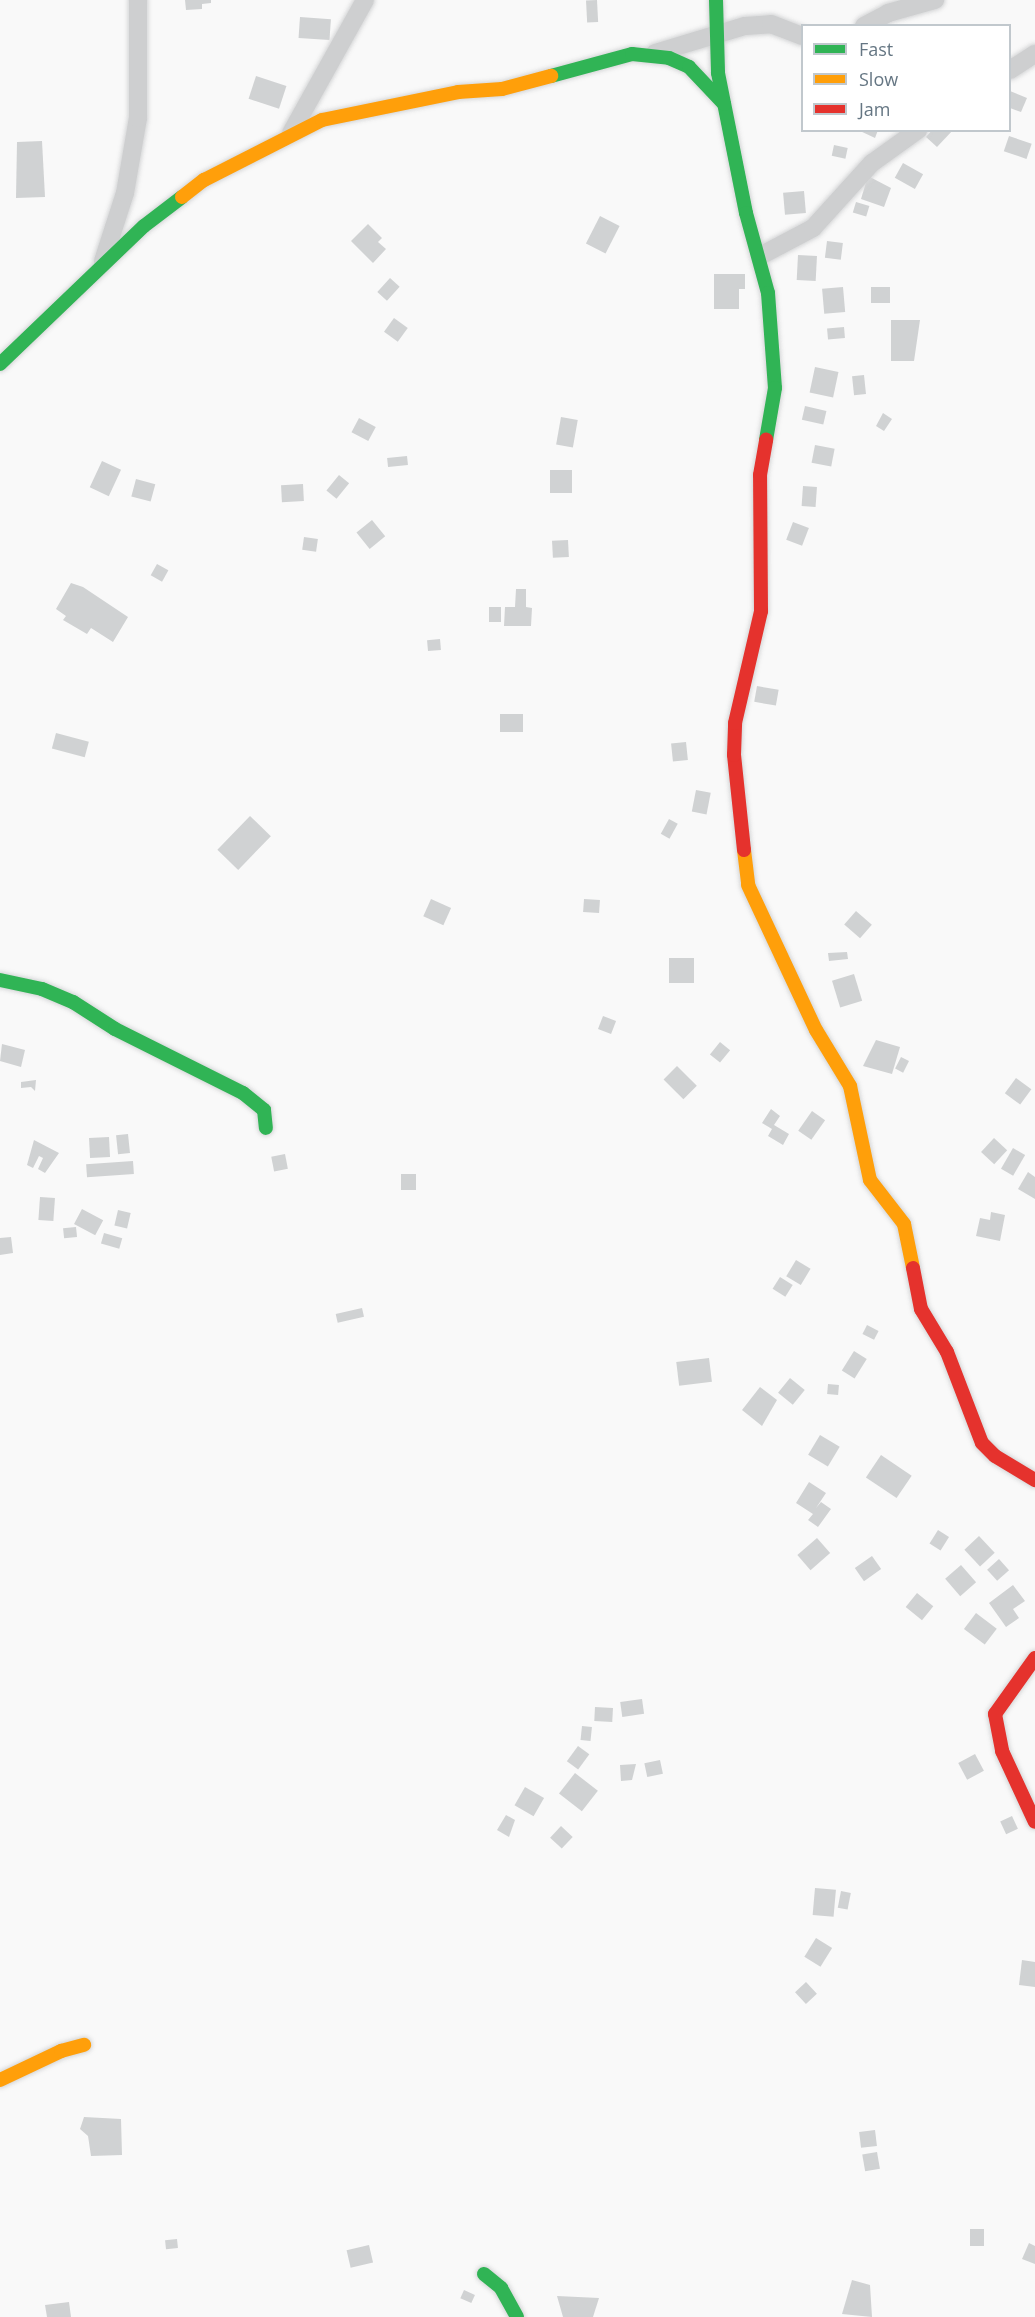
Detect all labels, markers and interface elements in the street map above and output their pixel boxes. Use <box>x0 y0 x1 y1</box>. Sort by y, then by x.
legend <box>801 24 1011 132</box>
text: Fast <box>859 37 893 61</box>
text: Slow <box>859 67 898 91</box>
text: Jam <box>859 97 891 121</box>

